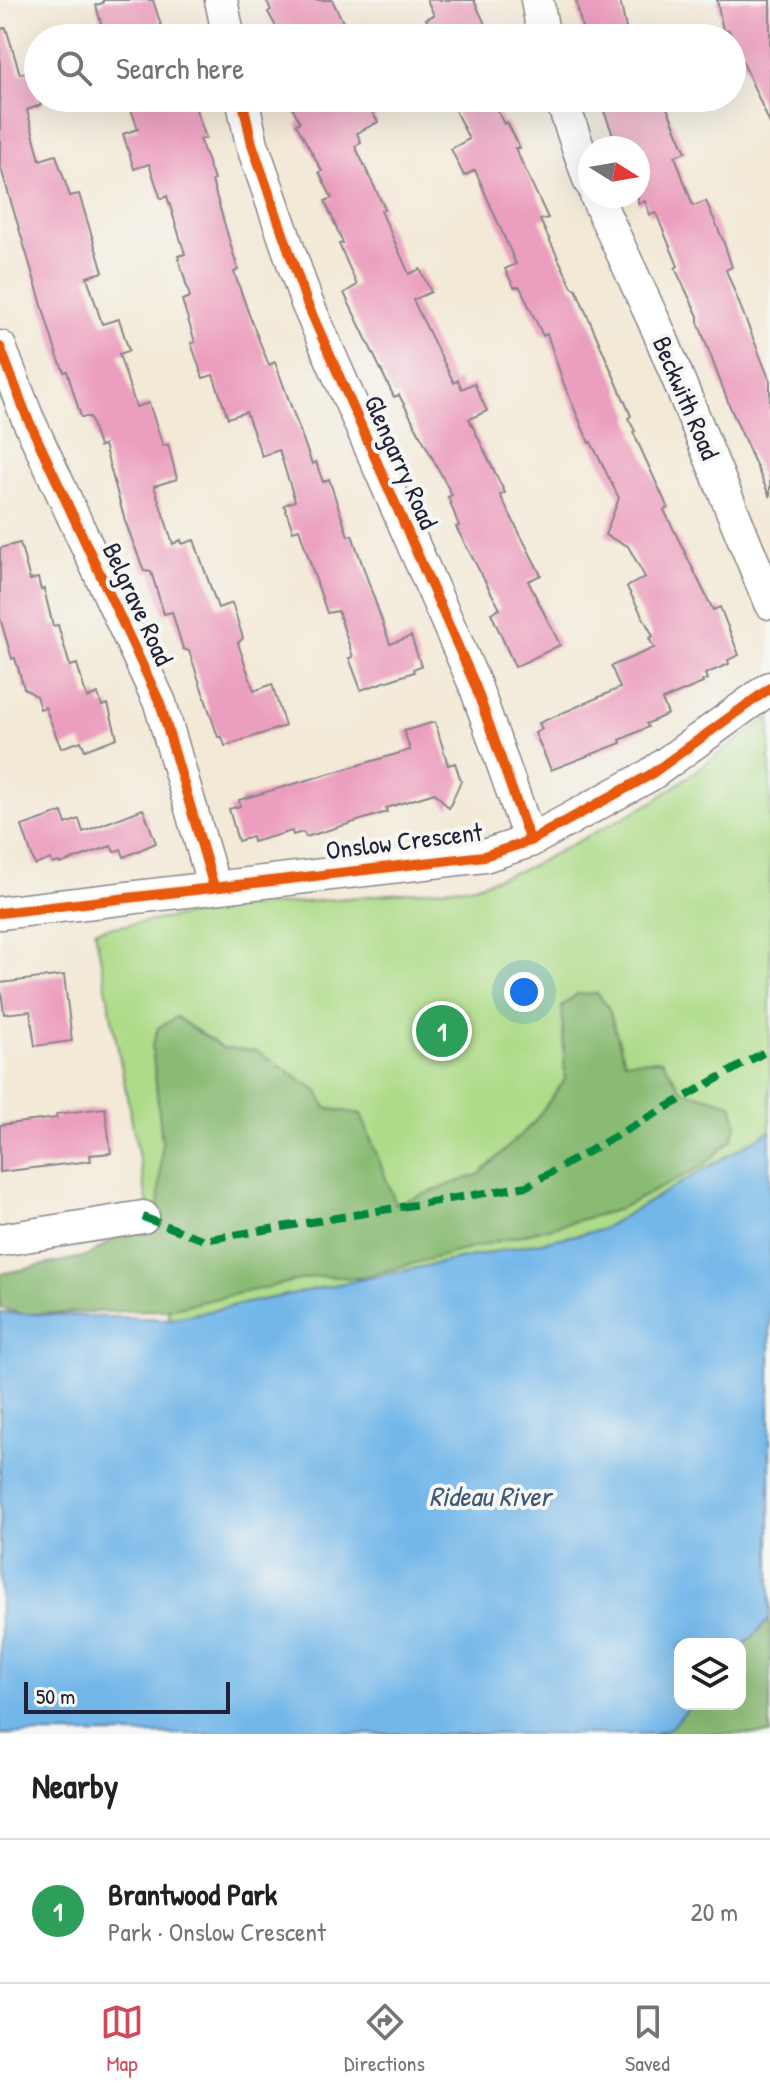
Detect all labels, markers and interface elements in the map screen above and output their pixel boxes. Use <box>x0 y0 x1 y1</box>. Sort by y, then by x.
search box <box>24 24 746 112</box>
icon: search <box>52 46 96 90</box>
text: Search here <box>116 48 244 88</box>
north arrow <box>578 136 650 208</box>
street label: Beckwith Road <box>645 331 728 465</box>
street label: Glengarry Road <box>356 389 447 534</box>
street label: Belgrave Road <box>95 537 182 671</box>
street label: Onslow Crescent <box>324 813 485 867</box>
your location <box>504 972 544 1012</box>
pin: 1 <box>416 1001 468 1061</box>
water label: Rideau River <box>429 1477 554 1515</box>
map controls <box>674 1638 746 1710</box>
button: layers <box>674 1638 746 1710</box>
scale bar <box>24 1678 230 1714</box>
text: 50 m <box>36 1681 75 1711</box>
text: Nearby <box>32 1763 118 1809</box>
text: Brantwood Park <box>108 1874 277 1914</box>
text: 1 <box>53 1894 63 1929</box>
text: 20 m <box>691 1894 738 1929</box>
text: Park · Onslow Crescent <box>108 1914 326 1949</box>
tab: Map <box>100 2000 144 2078</box>
tab: Directions <box>344 2000 425 2078</box>
tab: Saved <box>625 2000 670 2078</box>

